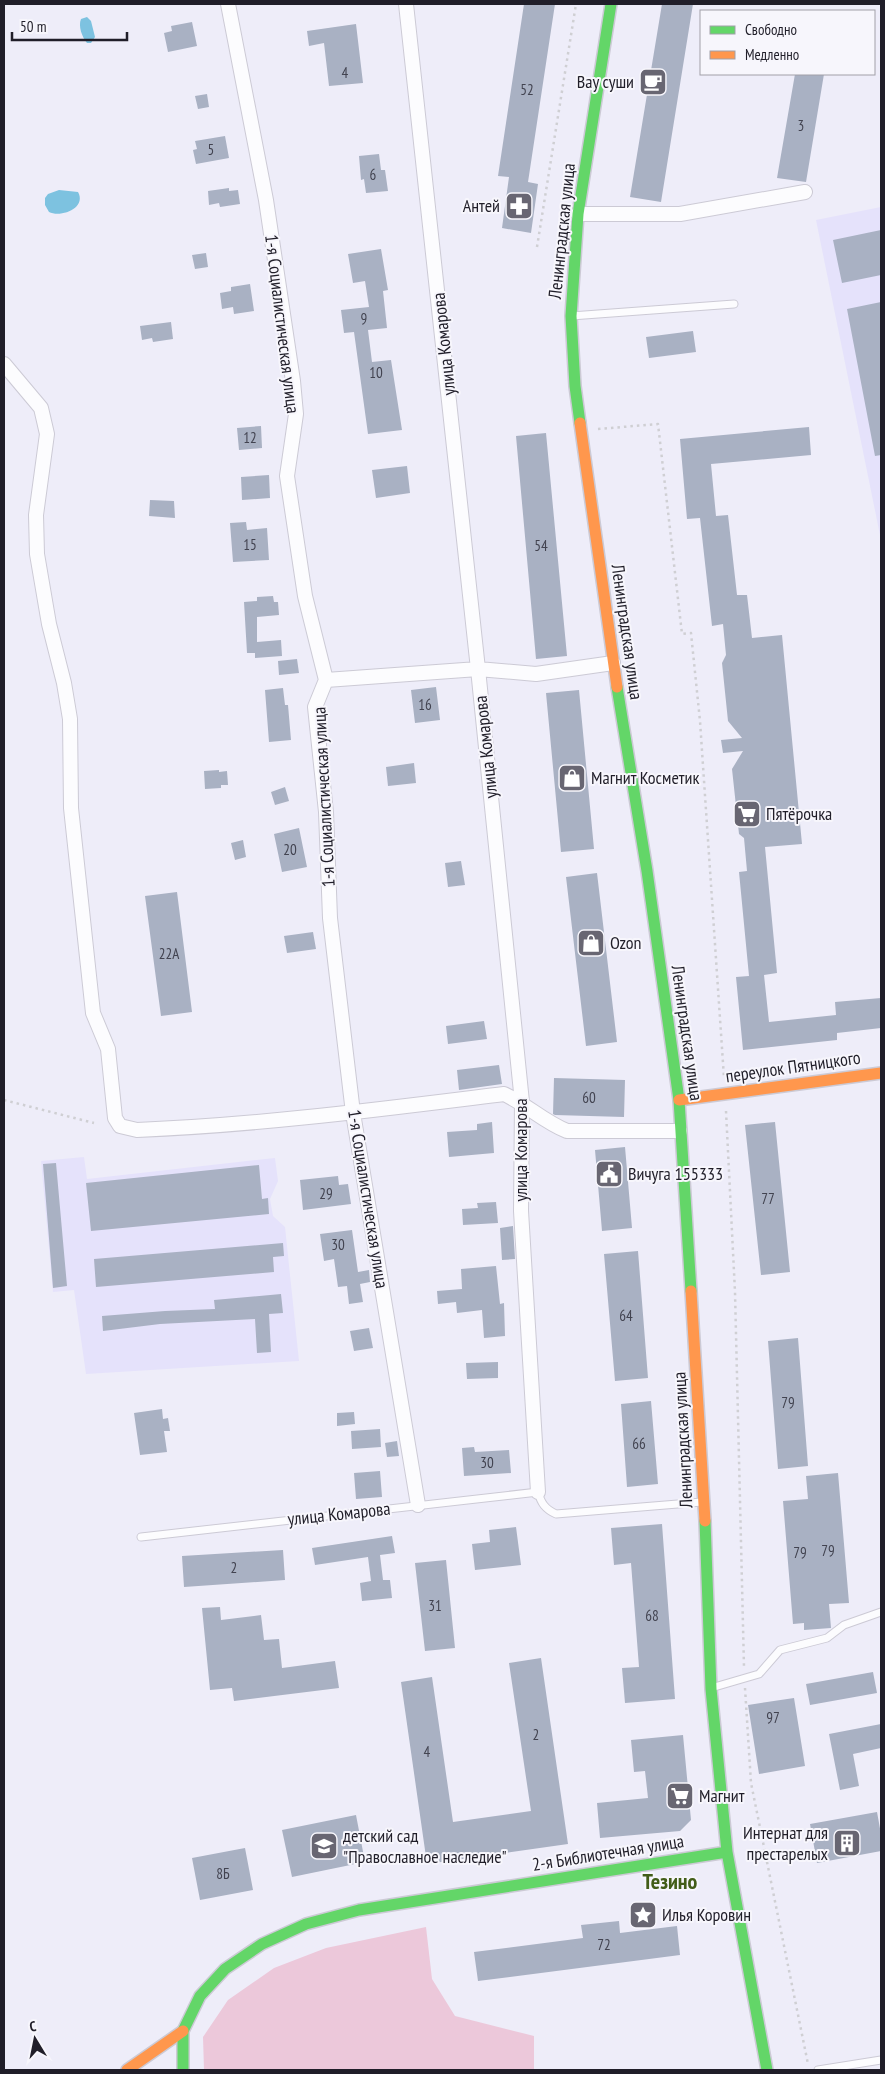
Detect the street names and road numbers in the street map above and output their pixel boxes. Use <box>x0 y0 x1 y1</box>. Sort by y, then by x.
street label: Ленинградская улица <box>543 162 580 301</box>
street label: 1-я Социалистическая улица <box>260 233 305 415</box>
street label: улица Комарова <box>427 292 460 397</box>
street label: Ленинградская улица <box>606 562 648 701</box>
street label: улица Комарова <box>469 695 502 800</box>
street label: 1-я Социалистическая улица <box>307 706 340 888</box>
street label: Ленинградская улица <box>666 963 708 1102</box>
street label: переулок Пятницкого <box>724 1046 862 1087</box>
street label: улица Комарова <box>509 1098 532 1202</box>
street label: 1-я Социалистическая улица <box>343 1108 394 1290</box>
street label: Ленинградская улица <box>667 1371 698 1510</box>
street label: улица Комарова <box>286 1497 391 1530</box>
street label: 2-я Библиотечная улица <box>530 1829 685 1876</box>

